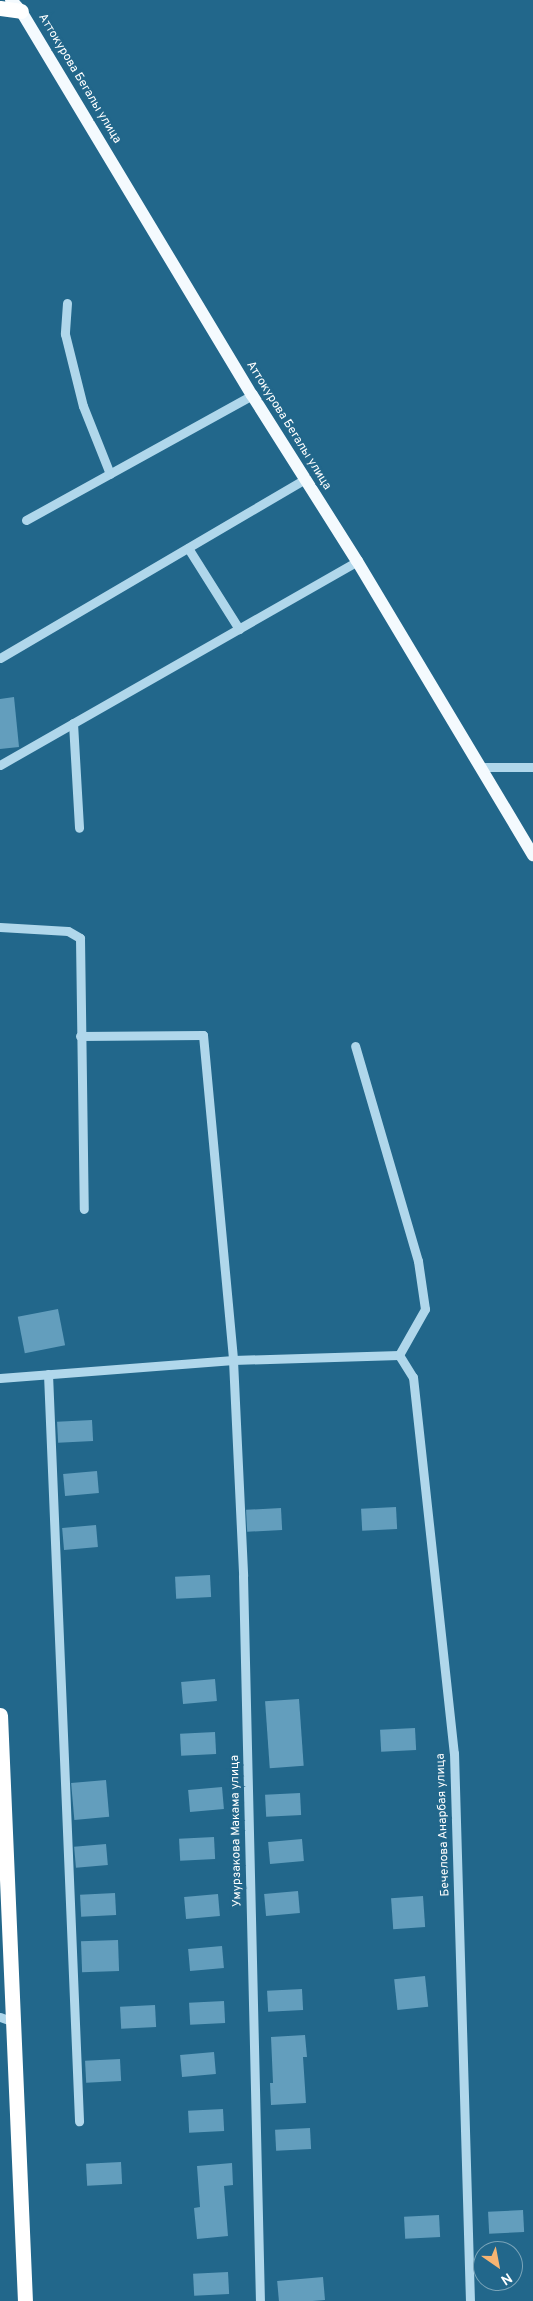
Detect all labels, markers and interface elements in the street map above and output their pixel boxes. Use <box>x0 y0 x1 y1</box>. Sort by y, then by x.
street label: Аттокурова Бегалы улица <box>34 11 124 147</box>
street label: Аттокурова Бегалы улица <box>242 359 334 493</box>
street label: Бечелова Анарбая улица <box>434 1753 454 1897</box>
street label: Умурзакова Макама улица <box>228 1755 246 1907</box>
north arrow <box>473 2241 523 2291</box>
text: N <box>497 2268 515 2288</box>

